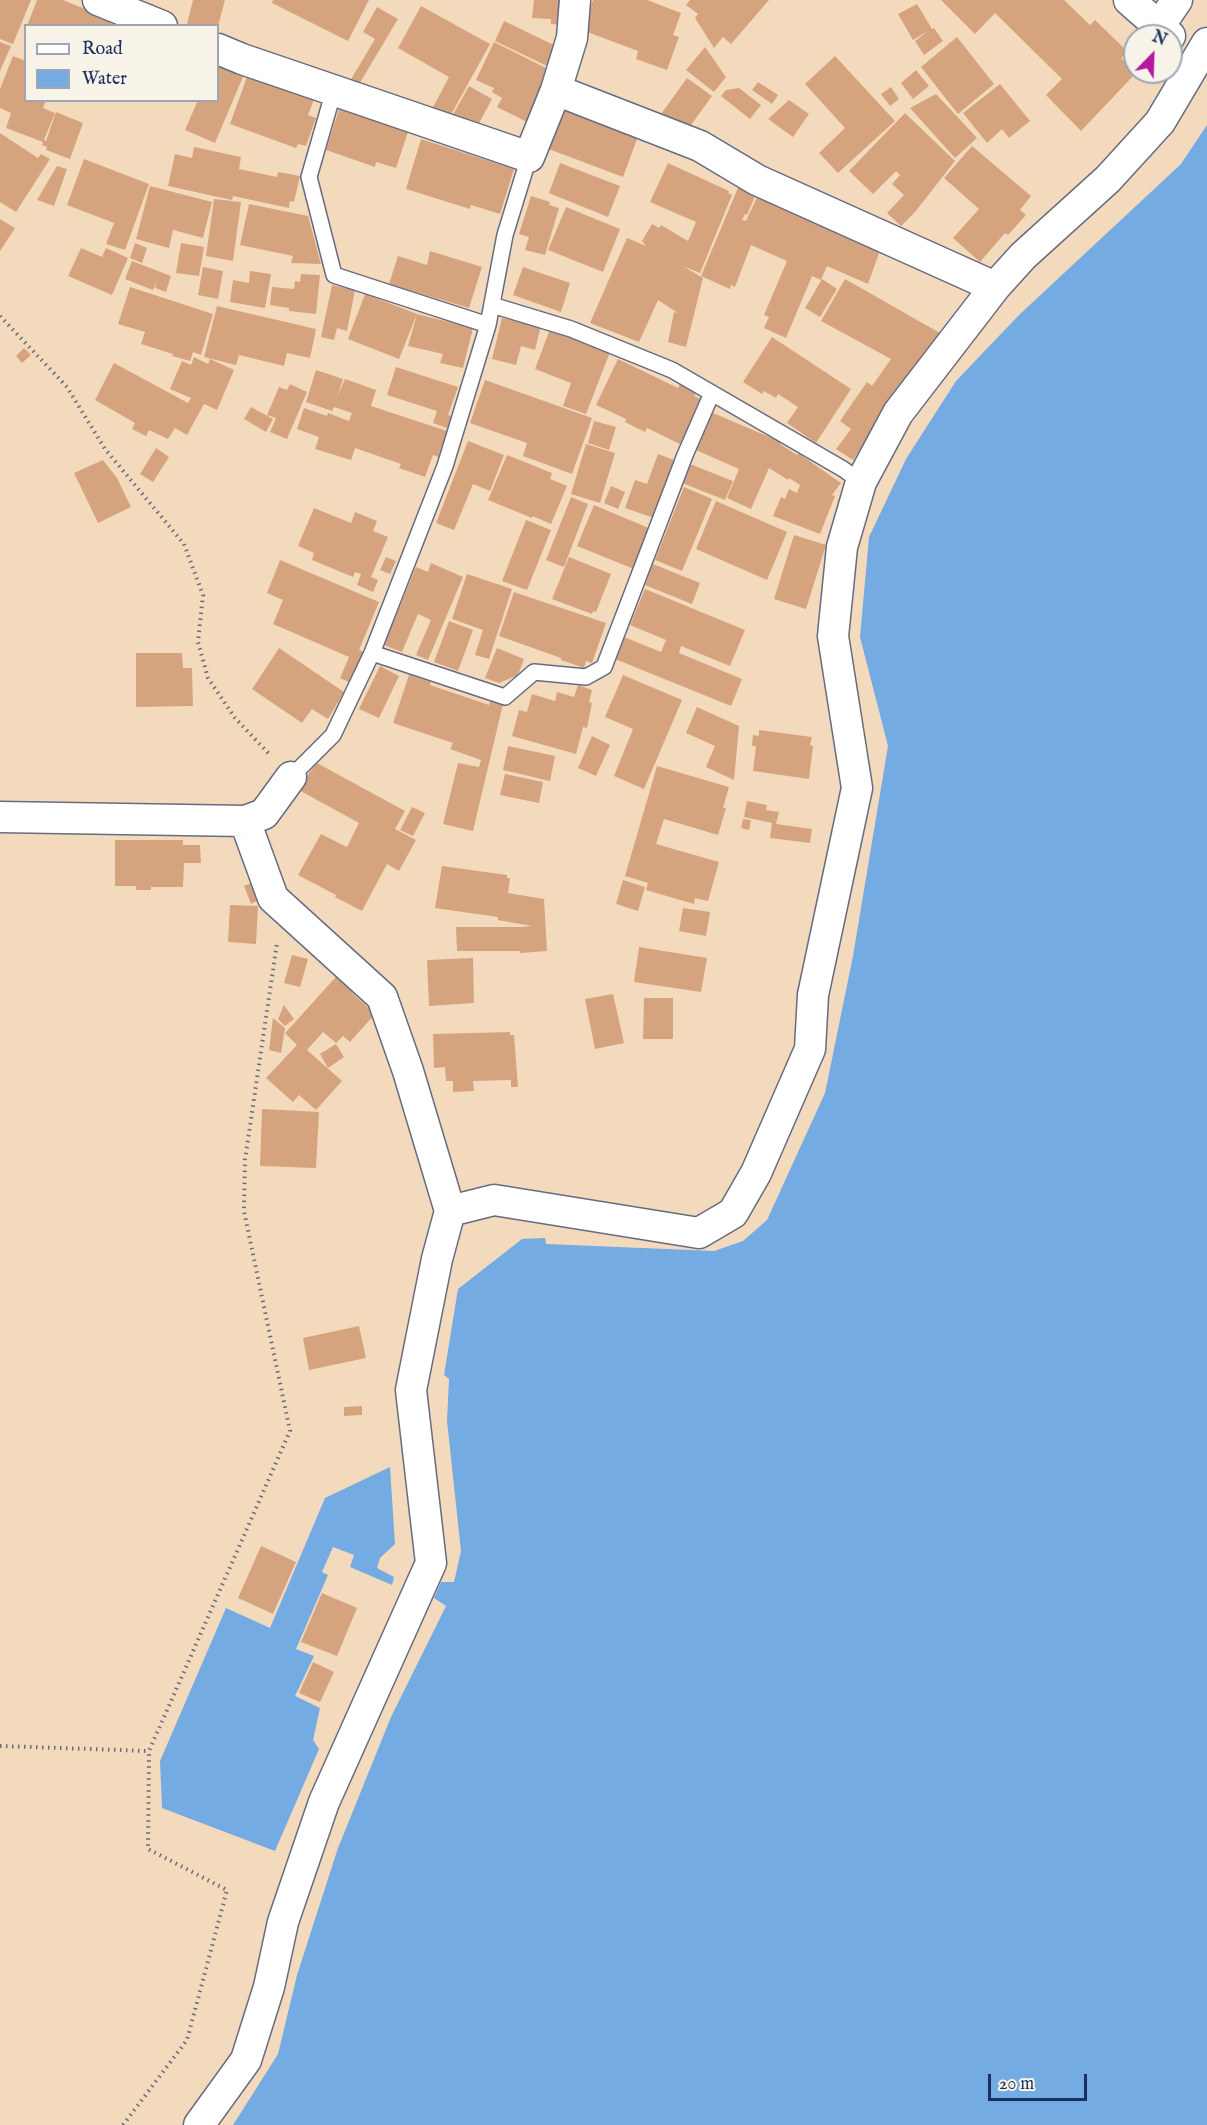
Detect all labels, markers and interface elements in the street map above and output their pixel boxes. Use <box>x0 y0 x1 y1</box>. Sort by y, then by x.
legend <box>24 24 219 102</box>
north arrow <box>1123 24 1183 84</box>
text: N <box>1149 27 1170 51</box>
text: Road <box>82 38 123 61</box>
text: Water <box>82 68 127 91</box>
scale bar <box>991 2062 1090 2100</box>
text: 20 m <box>999 2073 1034 2096</box>

